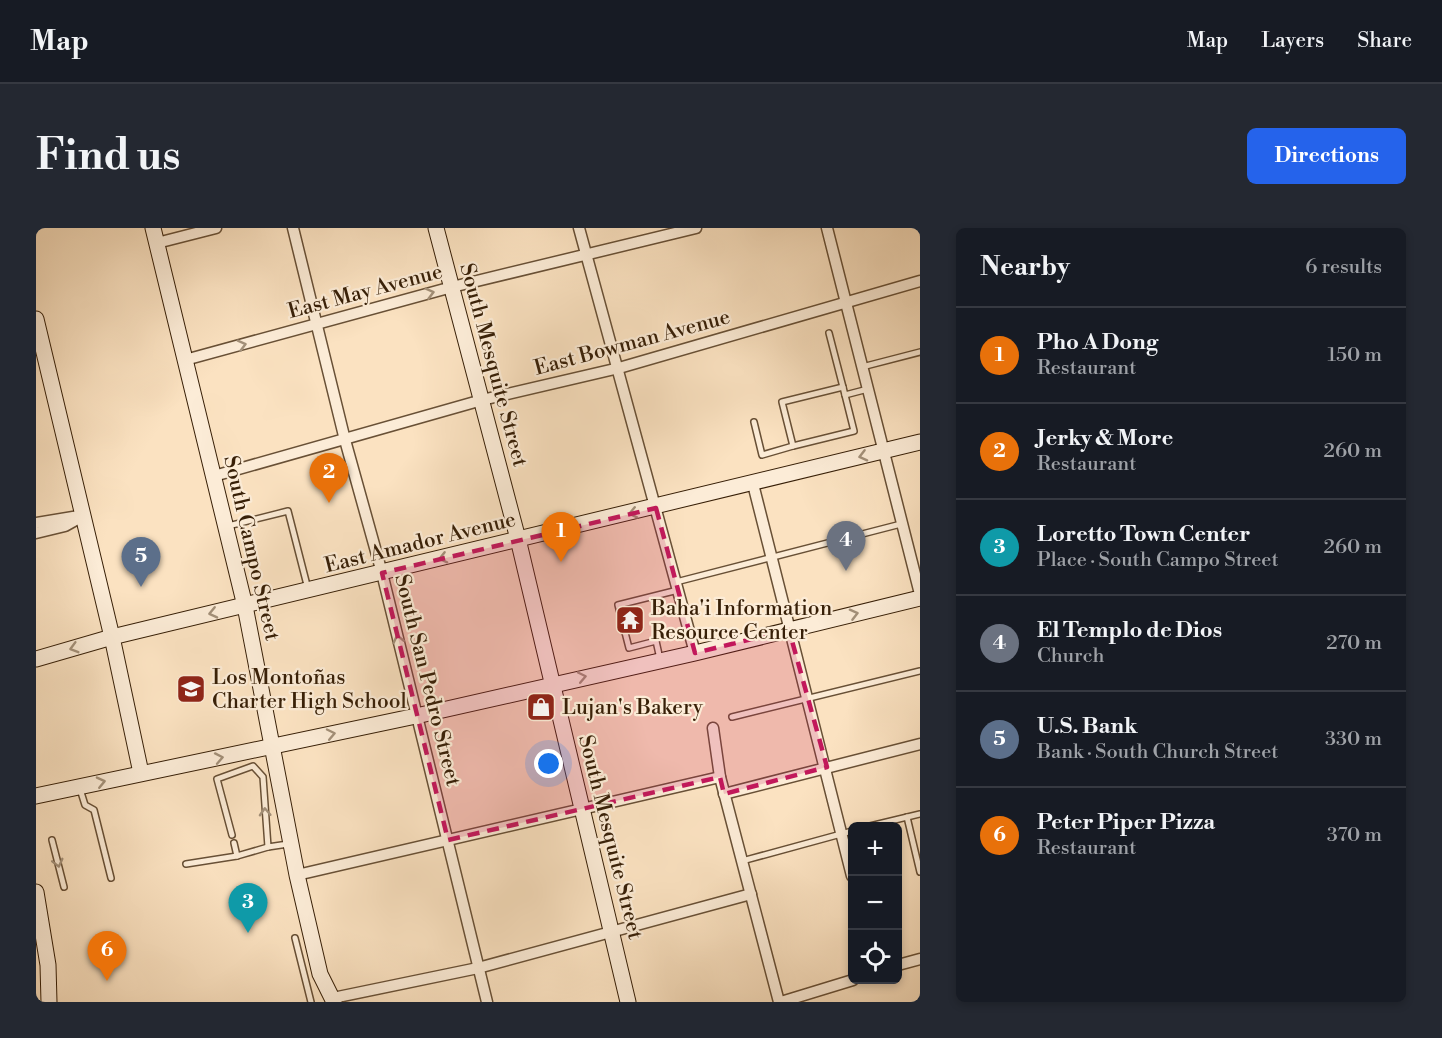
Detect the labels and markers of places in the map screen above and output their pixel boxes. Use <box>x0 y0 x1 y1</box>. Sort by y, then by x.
pin: 2 <box>310 454 348 503</box>
pin: 1 <box>542 512 580 562</box>
pin: 4 <box>826 522 866 571</box>
pin: 5 <box>122 538 160 587</box>
place label: Baha'i Information Resource Center <box>650 596 833 646</box>
temple icon: Baha'i Information Resource Center <box>614 604 646 636</box>
place label: Los Montoñas Charter High School <box>212 665 407 715</box>
school or university icon: Los Montoñas Charter High School <box>175 673 207 705</box>
shop icon: Lujan's Bakery <box>525 691 557 723</box>
place label: Lujan's Bakery <box>562 695 704 721</box>
pin: 3 <box>228 884 268 933</box>
pin: 6 <box>88 932 126 981</box>

